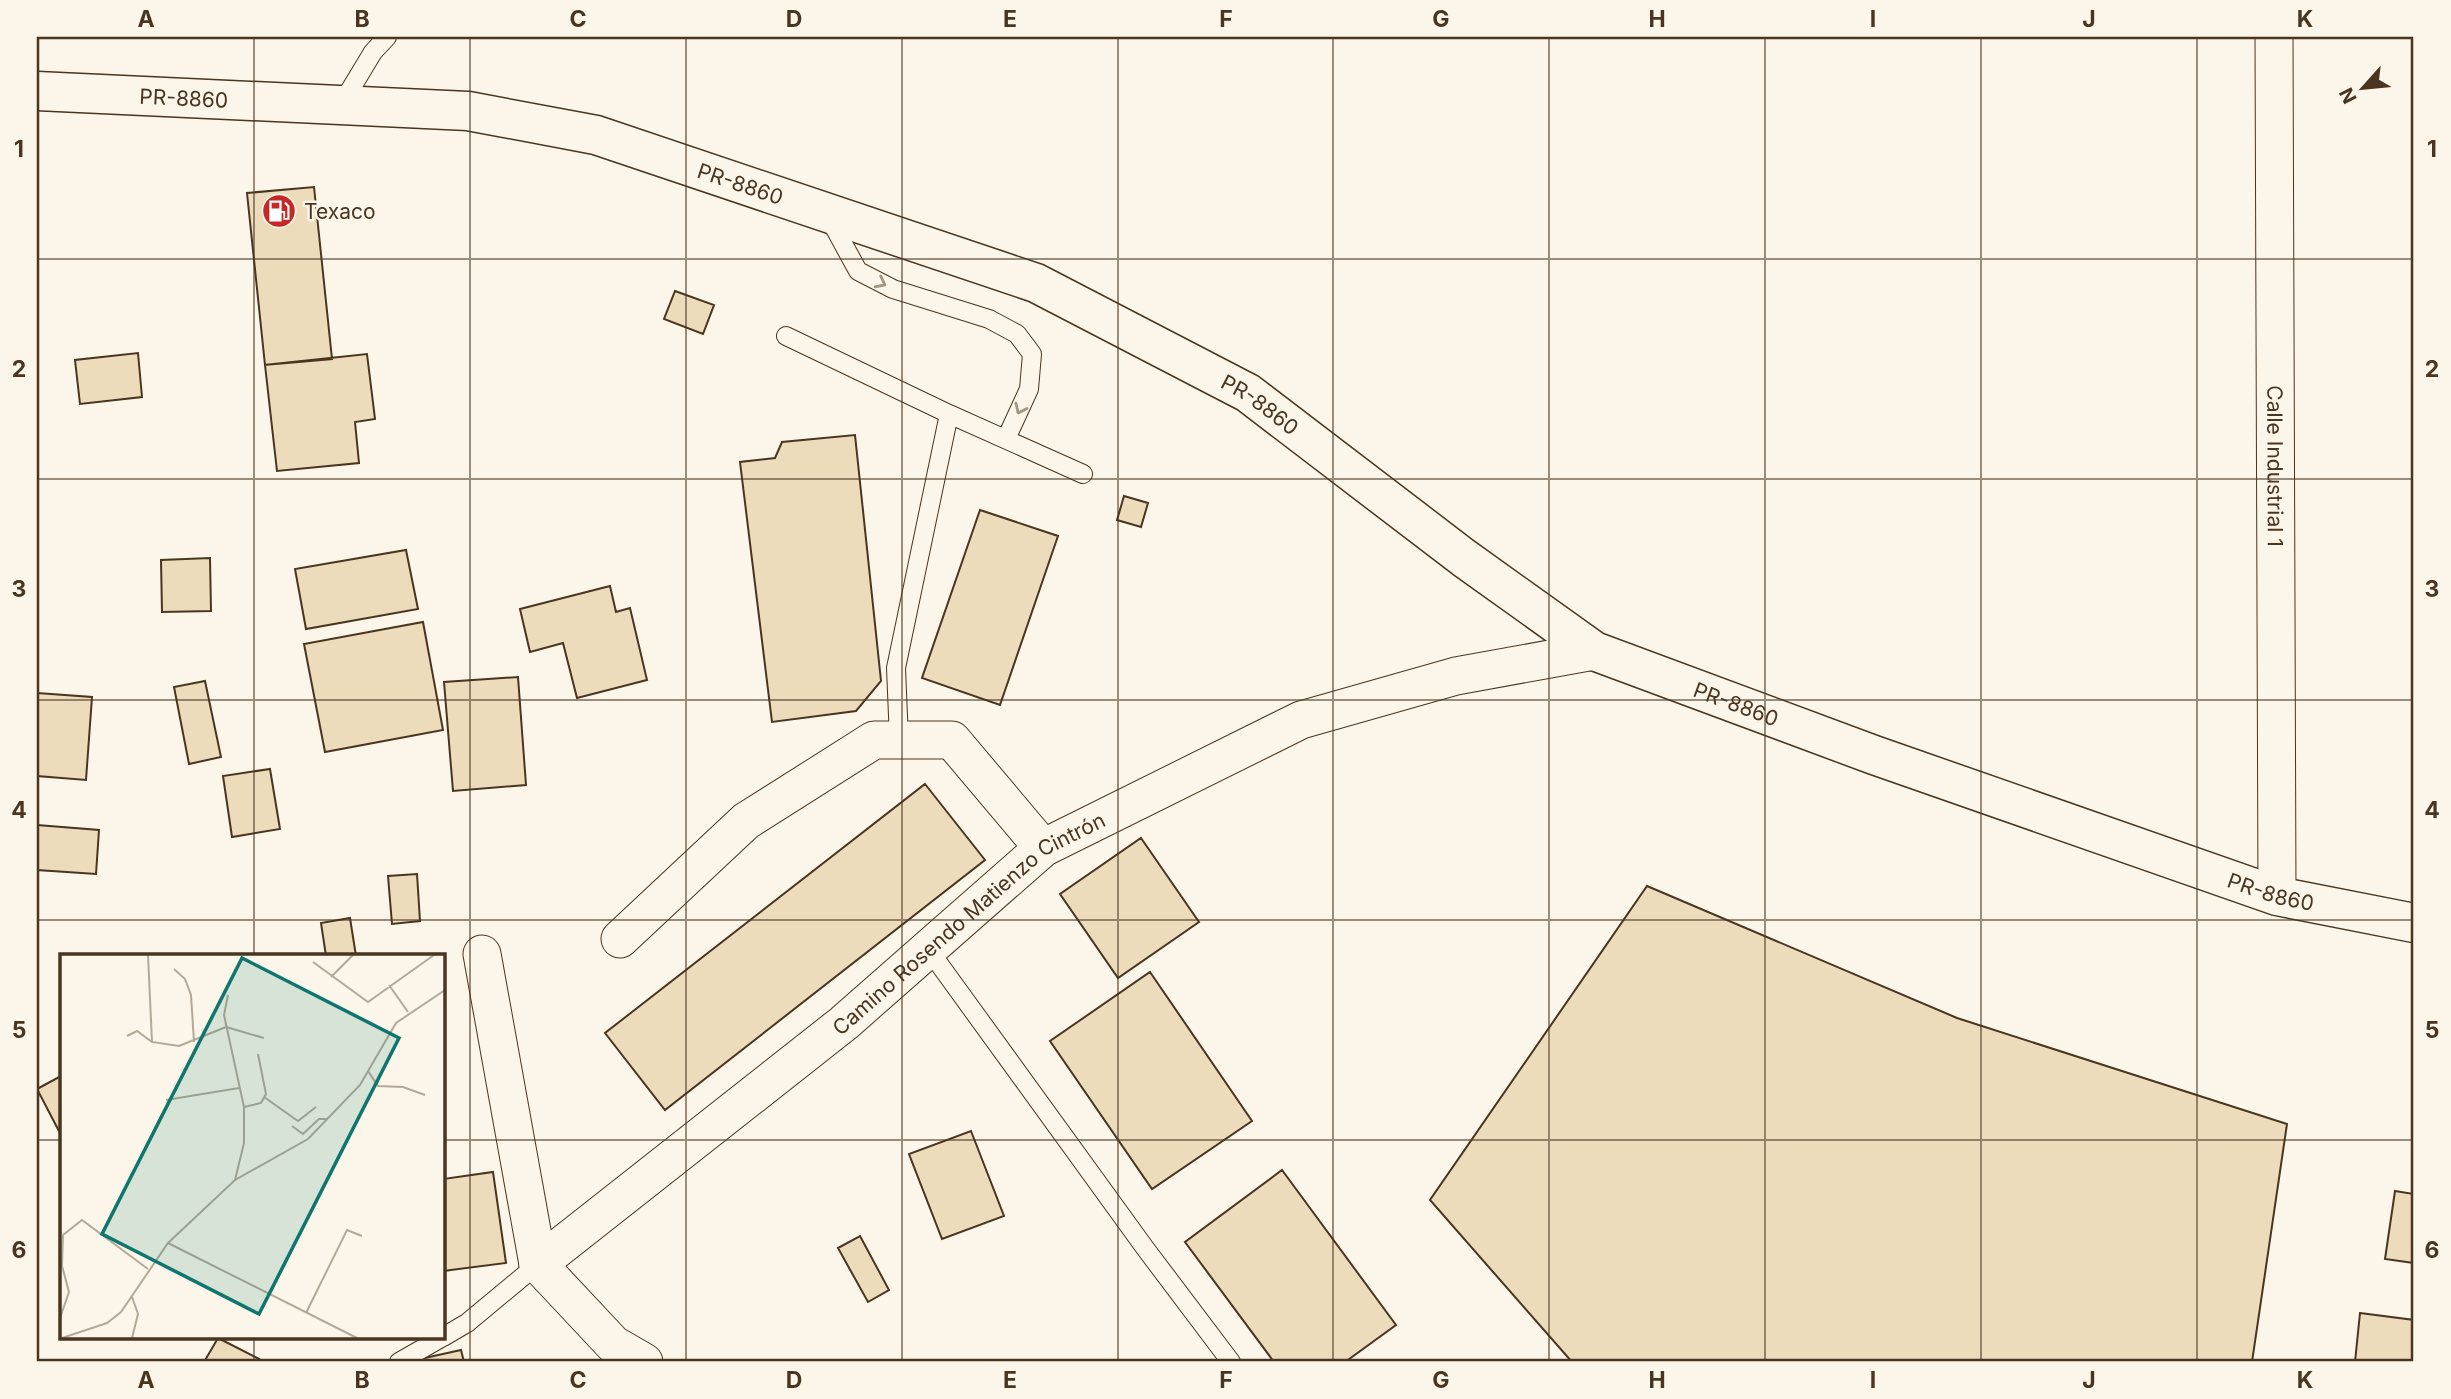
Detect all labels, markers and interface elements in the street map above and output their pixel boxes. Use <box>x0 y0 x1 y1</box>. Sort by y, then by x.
text: A <box>137 5 155 33</box>
text: B <box>354 5 370 33</box>
text: C <box>569 5 587 33</box>
text: D <box>786 5 802 33</box>
text: E <box>1003 5 1017 33</box>
text: F <box>1219 5 1233 33</box>
text: G <box>1432 5 1450 33</box>
text: H <box>1648 5 1666 33</box>
text: I <box>1870 5 1876 33</box>
text: J <box>2082 5 2096 33</box>
text: K <box>2297 5 2313 33</box>
north arrow <box>2328 52 2398 122</box>
street label: PR-8860 <box>139 83 229 112</box>
text: N <box>2335 84 2362 107</box>
text: 1 <box>14 135 24 163</box>
text: 1 <box>2427 135 2437 163</box>
street label: PR-8860 <box>694 158 786 210</box>
fuel station icon: Texaco <box>260 192 298 230</box>
place label: Texaco <box>304 199 376 224</box>
one-way arrow <box>874 275 886 289</box>
text: 2 <box>12 355 26 383</box>
text: 2 <box>2425 355 2439 383</box>
street label: PR-8860 <box>1217 369 1304 440</box>
street label: Calle Industrial 1 <box>2263 385 2288 547</box>
one-way arrow <box>1014 402 1028 414</box>
text: 3 <box>12 575 26 603</box>
text: 3 <box>2425 575 2439 603</box>
street label: PR-8860 <box>1690 677 1782 731</box>
text: 4 <box>11 796 27 824</box>
text: 4 <box>2424 796 2440 824</box>
street label: Camino Rosendo Matienzo Cintrón <box>827 807 1109 1040</box>
street label: PR-8860 <box>2224 867 2316 915</box>
inset map <box>60 954 444 1340</box>
text: 5 <box>12 1016 26 1044</box>
text: 5 <box>2425 1016 2439 1044</box>
text: 6 <box>12 1236 26 1264</box>
text: 6 <box>2425 1236 2439 1264</box>
text: A <box>137 1366 155 1394</box>
text: B <box>354 1366 370 1394</box>
text: C <box>569 1366 587 1394</box>
text: D <box>786 1366 802 1394</box>
text: E <box>1003 1366 1017 1394</box>
text: F <box>1219 1366 1233 1394</box>
text: G <box>1432 1366 1450 1394</box>
text: H <box>1648 1366 1666 1394</box>
text: I <box>1870 1366 1876 1394</box>
text: J <box>2082 1366 2096 1394</box>
text: K <box>2297 1366 2313 1394</box>

